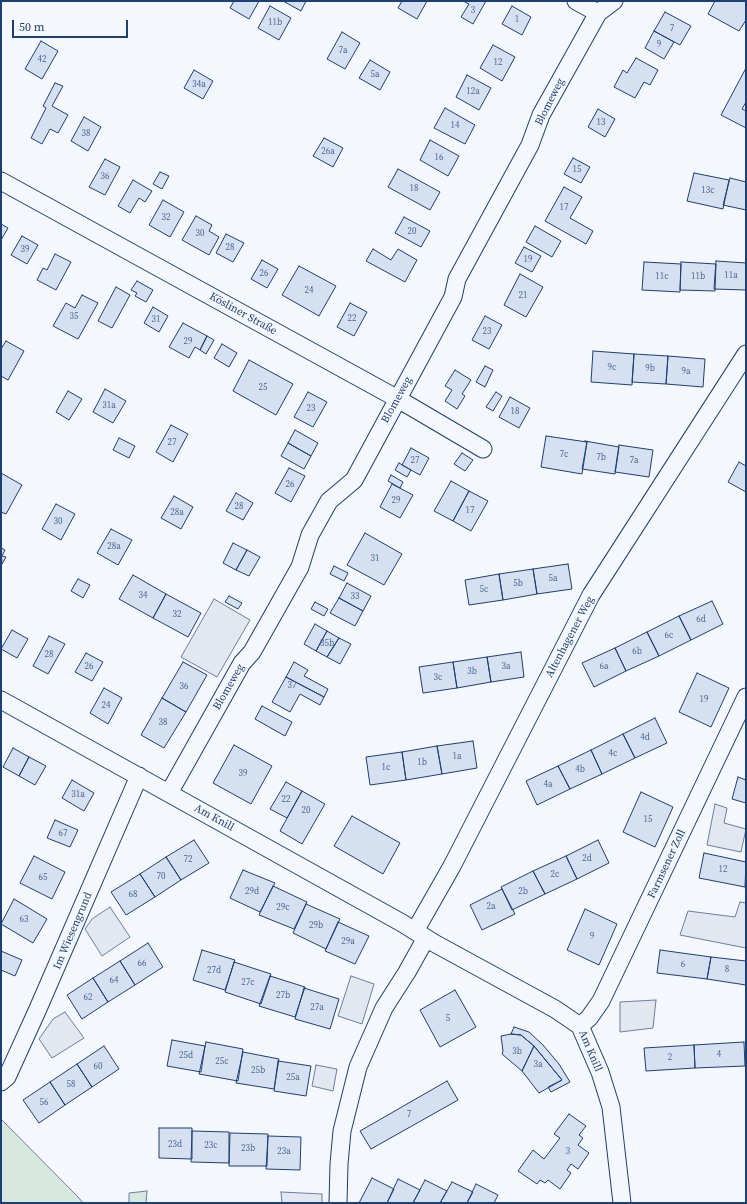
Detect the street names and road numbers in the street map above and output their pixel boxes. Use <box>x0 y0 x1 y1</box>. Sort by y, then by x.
street label: Blomeweg <box>533 76 567 128</box>
street label: Kösliner Straße <box>207 290 279 338</box>
street label: Blomeweg <box>379 374 415 426</box>
street label: Altenhagener Weg <box>543 594 597 680</box>
street label: Blomeweg <box>211 662 247 712</box>
street label: Am Knill <box>192 802 236 834</box>
street label: Farmsener Zoll <box>645 827 689 901</box>
street label: Im Wiesengrund <box>51 890 95 972</box>
street label: Am Knill <box>575 1028 605 1074</box>

